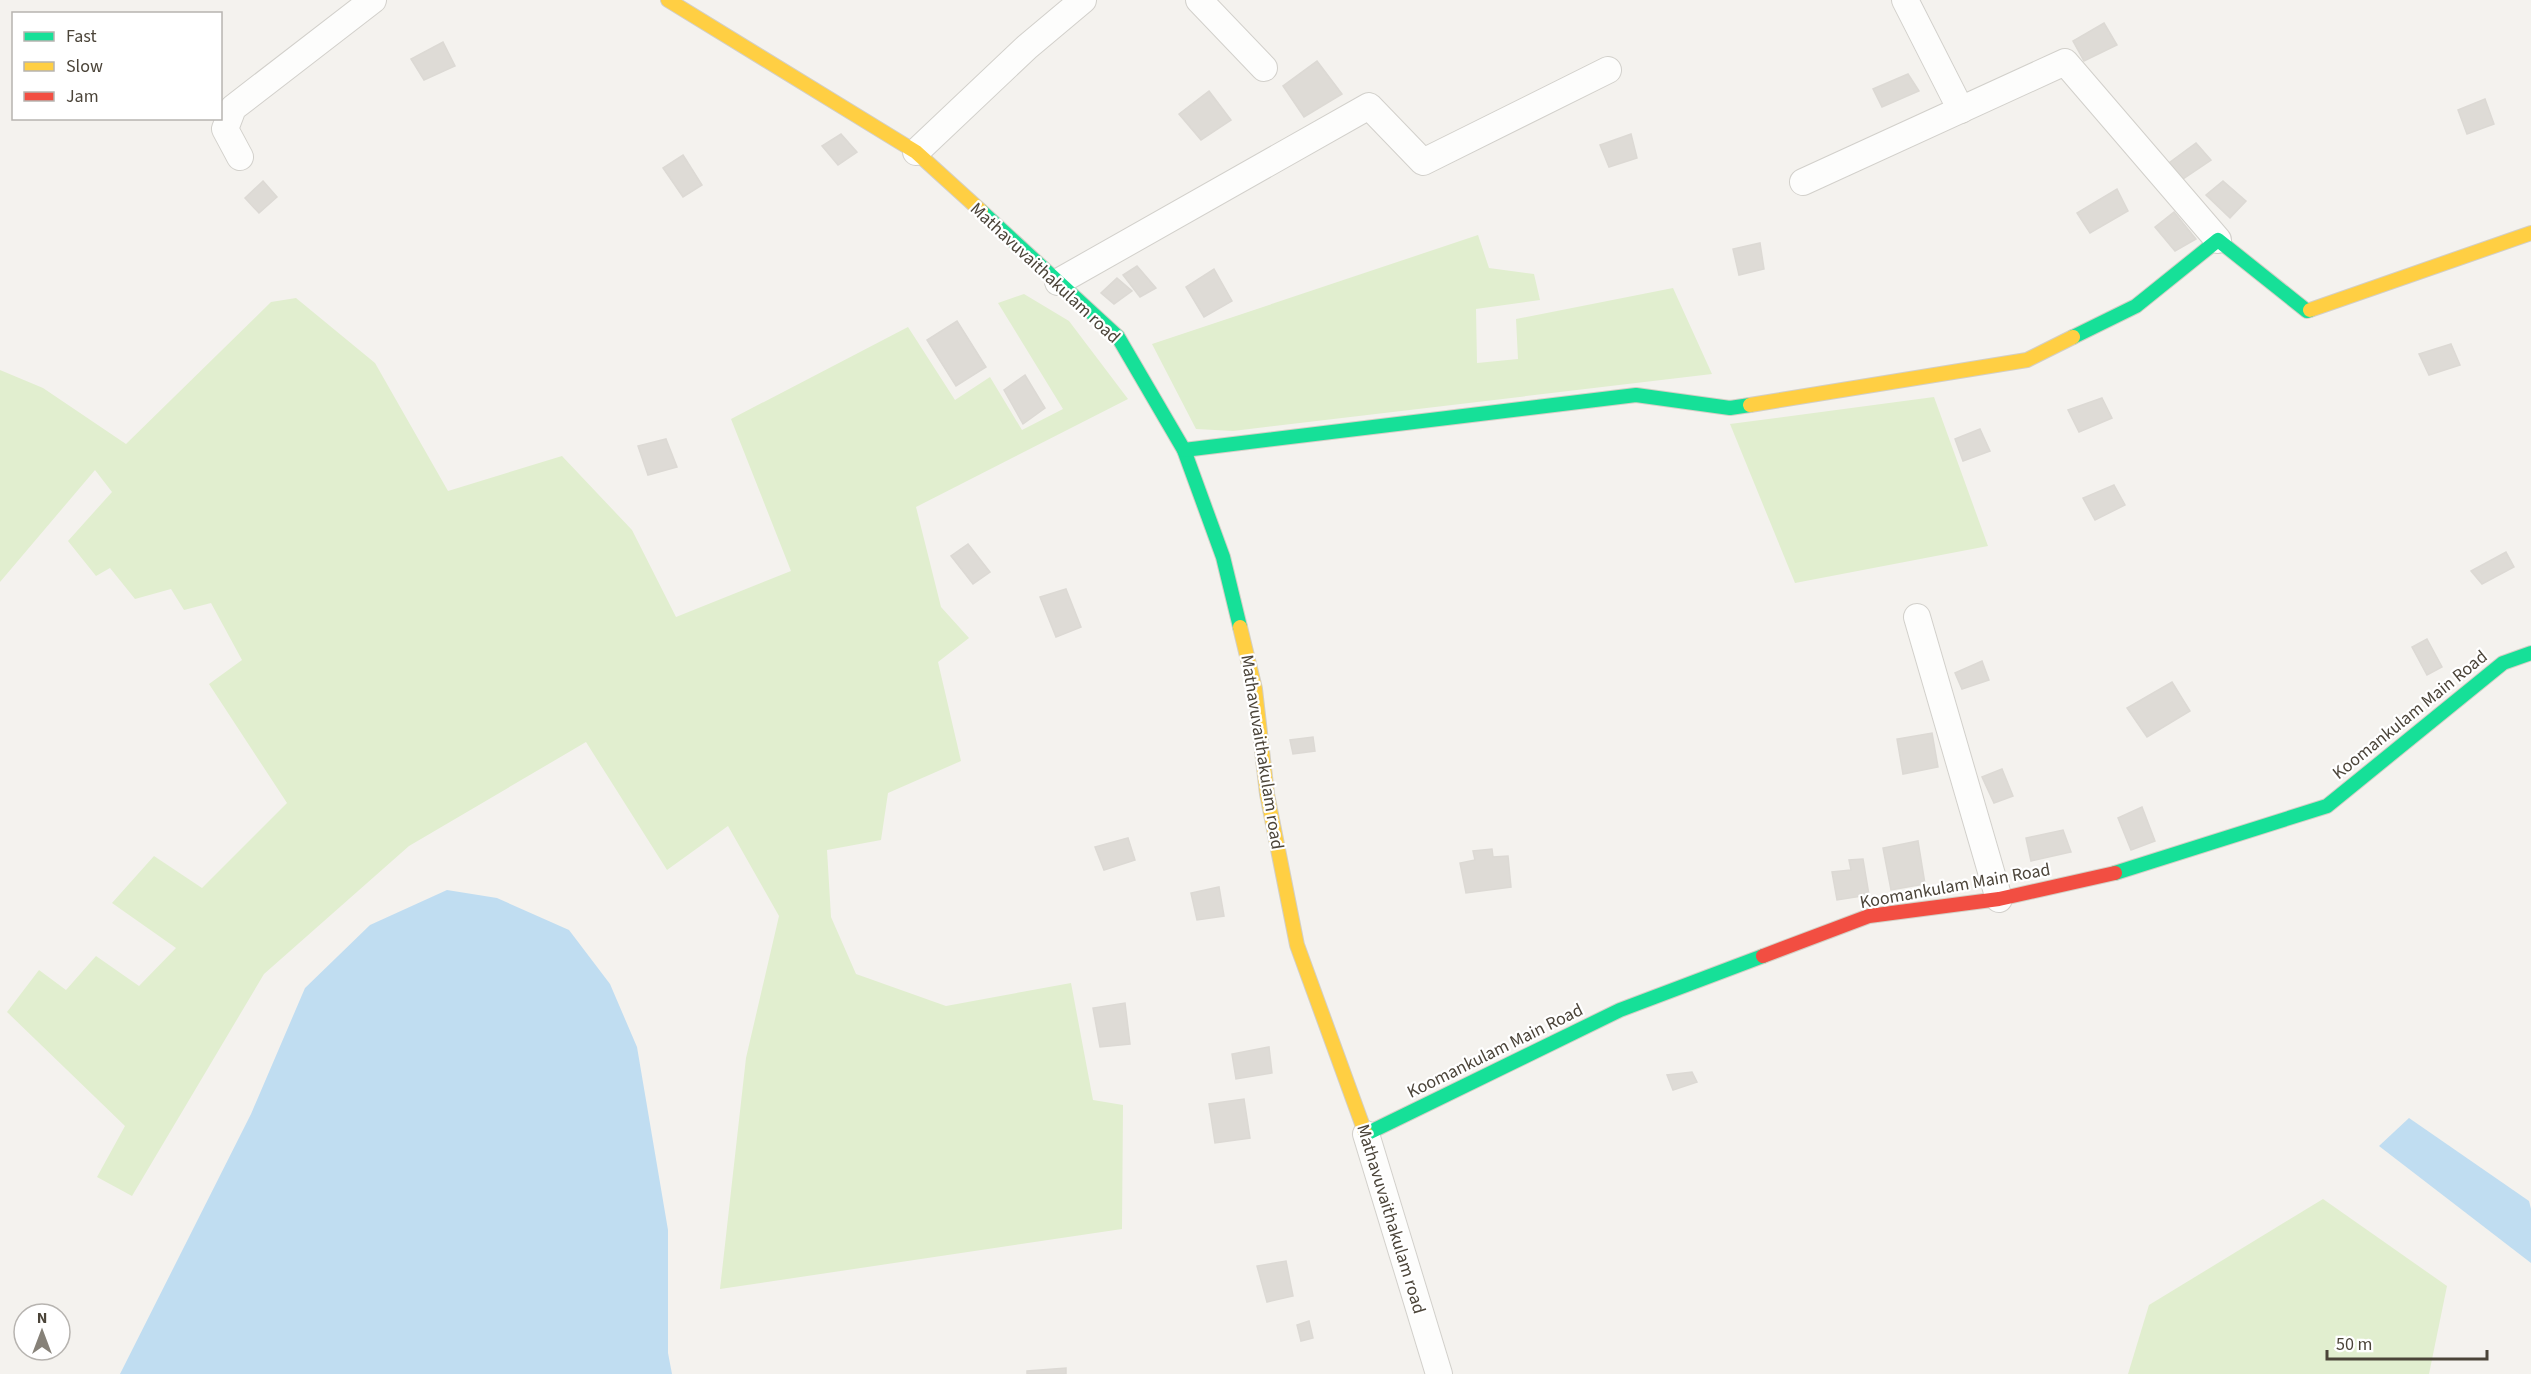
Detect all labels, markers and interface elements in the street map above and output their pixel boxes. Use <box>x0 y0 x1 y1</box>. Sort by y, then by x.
legend <box>12 12 222 120</box>
text: Fast <box>66 24 97 49</box>
text: Slow <box>66 54 103 79</box>
text: Jam <box>66 84 99 109</box>
street label: Mathavuvaithakulam road <box>964 197 1126 349</box>
street label: Koomankulam Main Road <box>2327 645 2493 785</box>
street label: Mathavuvaithakulam road <box>1234 653 1290 851</box>
street label: Koomankulam Main Road <box>1858 857 2052 915</box>
street label: Koomankulam Main Road <box>1403 997 1587 1105</box>
street label: Mathavuvaithakulam road <box>1350 1121 1432 1317</box>
north arrow <box>12 1302 72 1362</box>
text: N <box>37 1307 47 1329</box>
scale bar <box>2327 1323 2488 1361</box>
text: 50 m <box>2336 1332 2372 1357</box>

